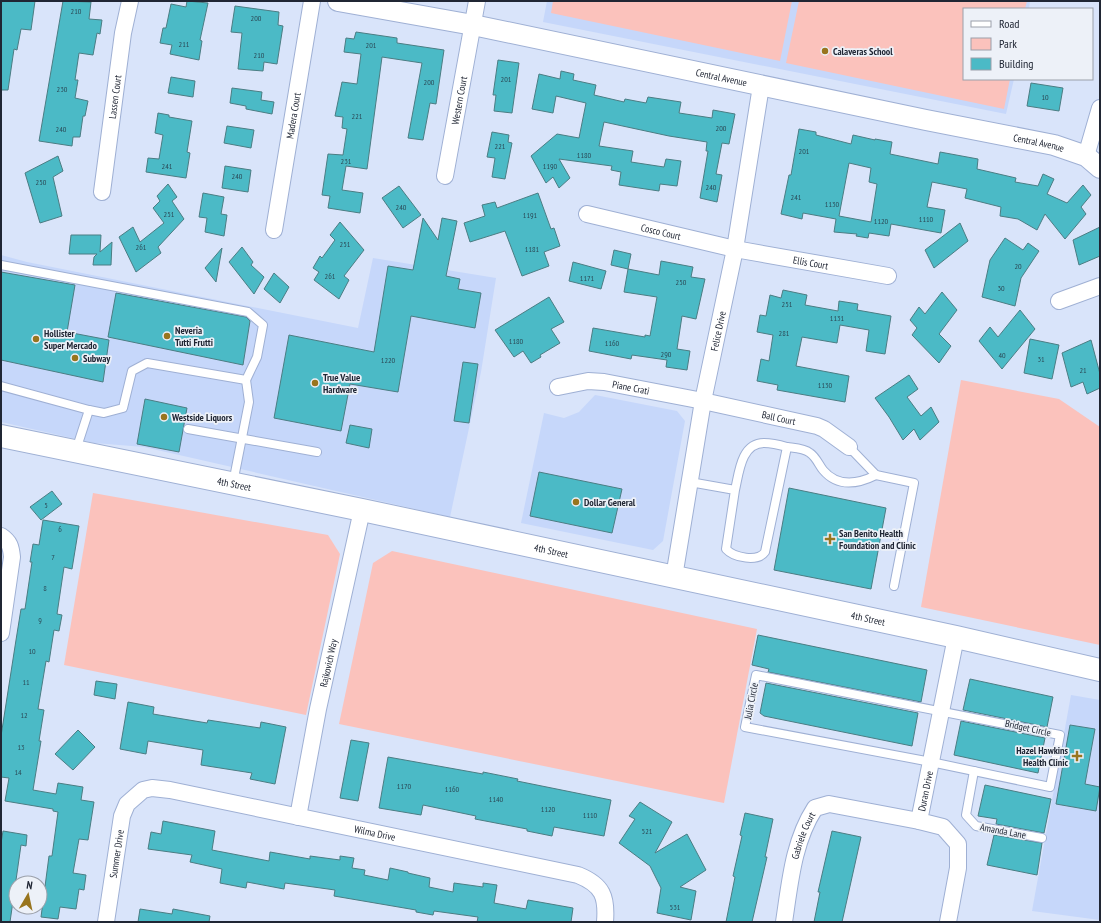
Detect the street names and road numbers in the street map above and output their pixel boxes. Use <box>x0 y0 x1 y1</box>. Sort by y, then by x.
street label: Central Avenue <box>695 65 748 89</box>
street label: Lassen Court <box>105 74 124 120</box>
street label: Western Court <box>448 75 470 125</box>
street label: Madera Court <box>283 91 303 140</box>
street label: Central Avenue <box>1012 131 1066 155</box>
street label: Cosco Court <box>640 220 682 243</box>
street label: Ellis Court <box>792 253 830 272</box>
street label: Felice Drive <box>707 310 728 352</box>
street label: Piane Crati <box>611 377 651 397</box>
street label: Ball Court <box>761 408 797 428</box>
street label: 4th Street <box>216 474 253 494</box>
street label: 4th Street <box>533 540 570 560</box>
street label: 4th Street <box>850 608 887 628</box>
street label: Rajkovich Way <box>317 637 340 688</box>
street label: Julia Circle <box>741 682 761 721</box>
street label: Bridget Circle <box>1004 717 1052 739</box>
street label: Duran Drive <box>915 770 935 812</box>
street label: Gabriele Court <box>788 809 818 860</box>
street label: Amanda Lane <box>979 820 1027 842</box>
street label: Wilma Drive <box>353 822 397 843</box>
street label: Summer Drive <box>106 829 126 879</box>

